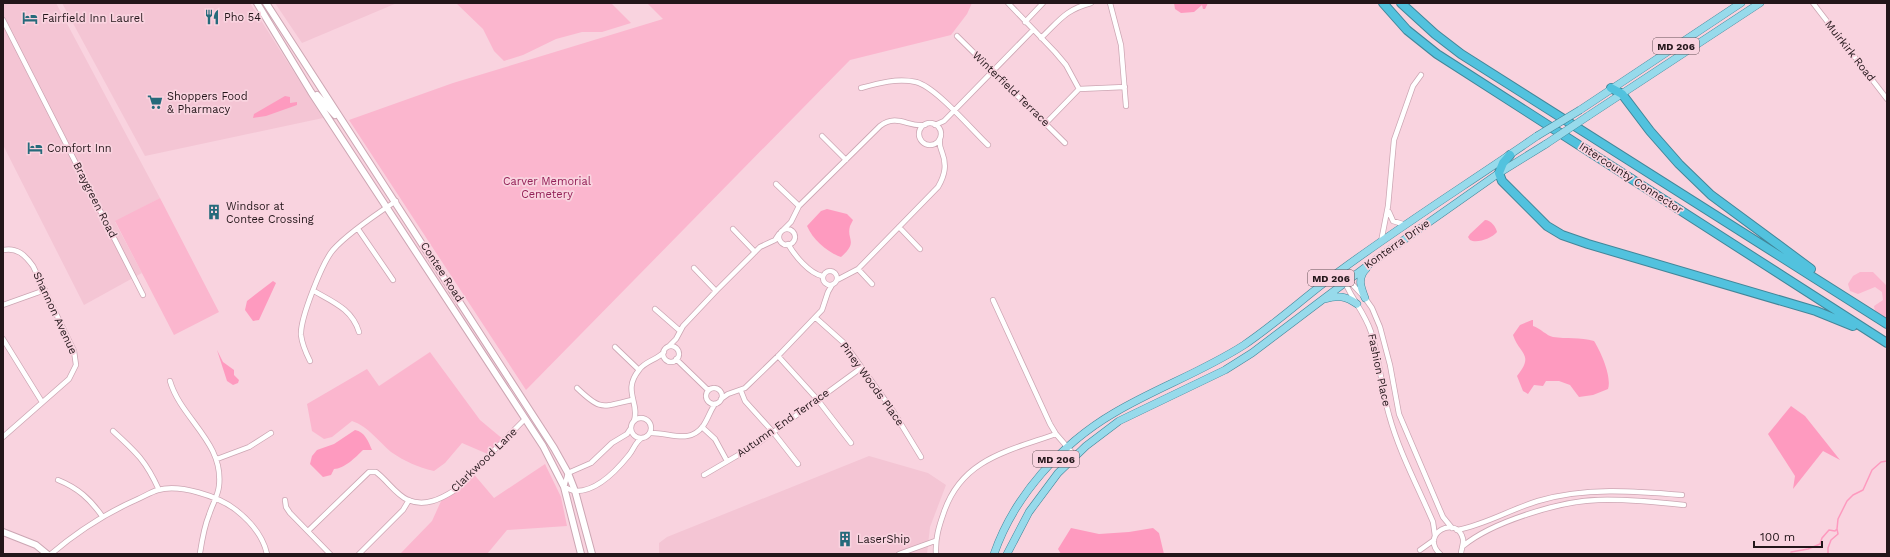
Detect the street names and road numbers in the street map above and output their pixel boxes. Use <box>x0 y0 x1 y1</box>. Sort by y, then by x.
street label: Muirkirk Road <box>1822 18 1878 84</box>
road number: MD 206 <box>1653 38 1699 54</box>
street label: Winterfield Terrace <box>970 49 1052 129</box>
street label: Intercounty Connector <box>1577 140 1686 217</box>
street label: Braygreen Road <box>70 160 120 240</box>
street label: Konterra Drive <box>1362 217 1432 271</box>
street label: Contee Road <box>418 240 466 304</box>
street label: Shannon Avenue <box>30 270 80 356</box>
road number: MD 206 <box>1308 270 1354 286</box>
street label: Fashion Place <box>1365 333 1393 407</box>
street label: Piney Woods Place <box>837 340 907 428</box>
street label: Autumn End Terrace <box>734 386 832 460</box>
street label: Clarkwood Lane <box>448 425 520 495</box>
road number: MD 206 <box>1033 451 1079 467</box>

